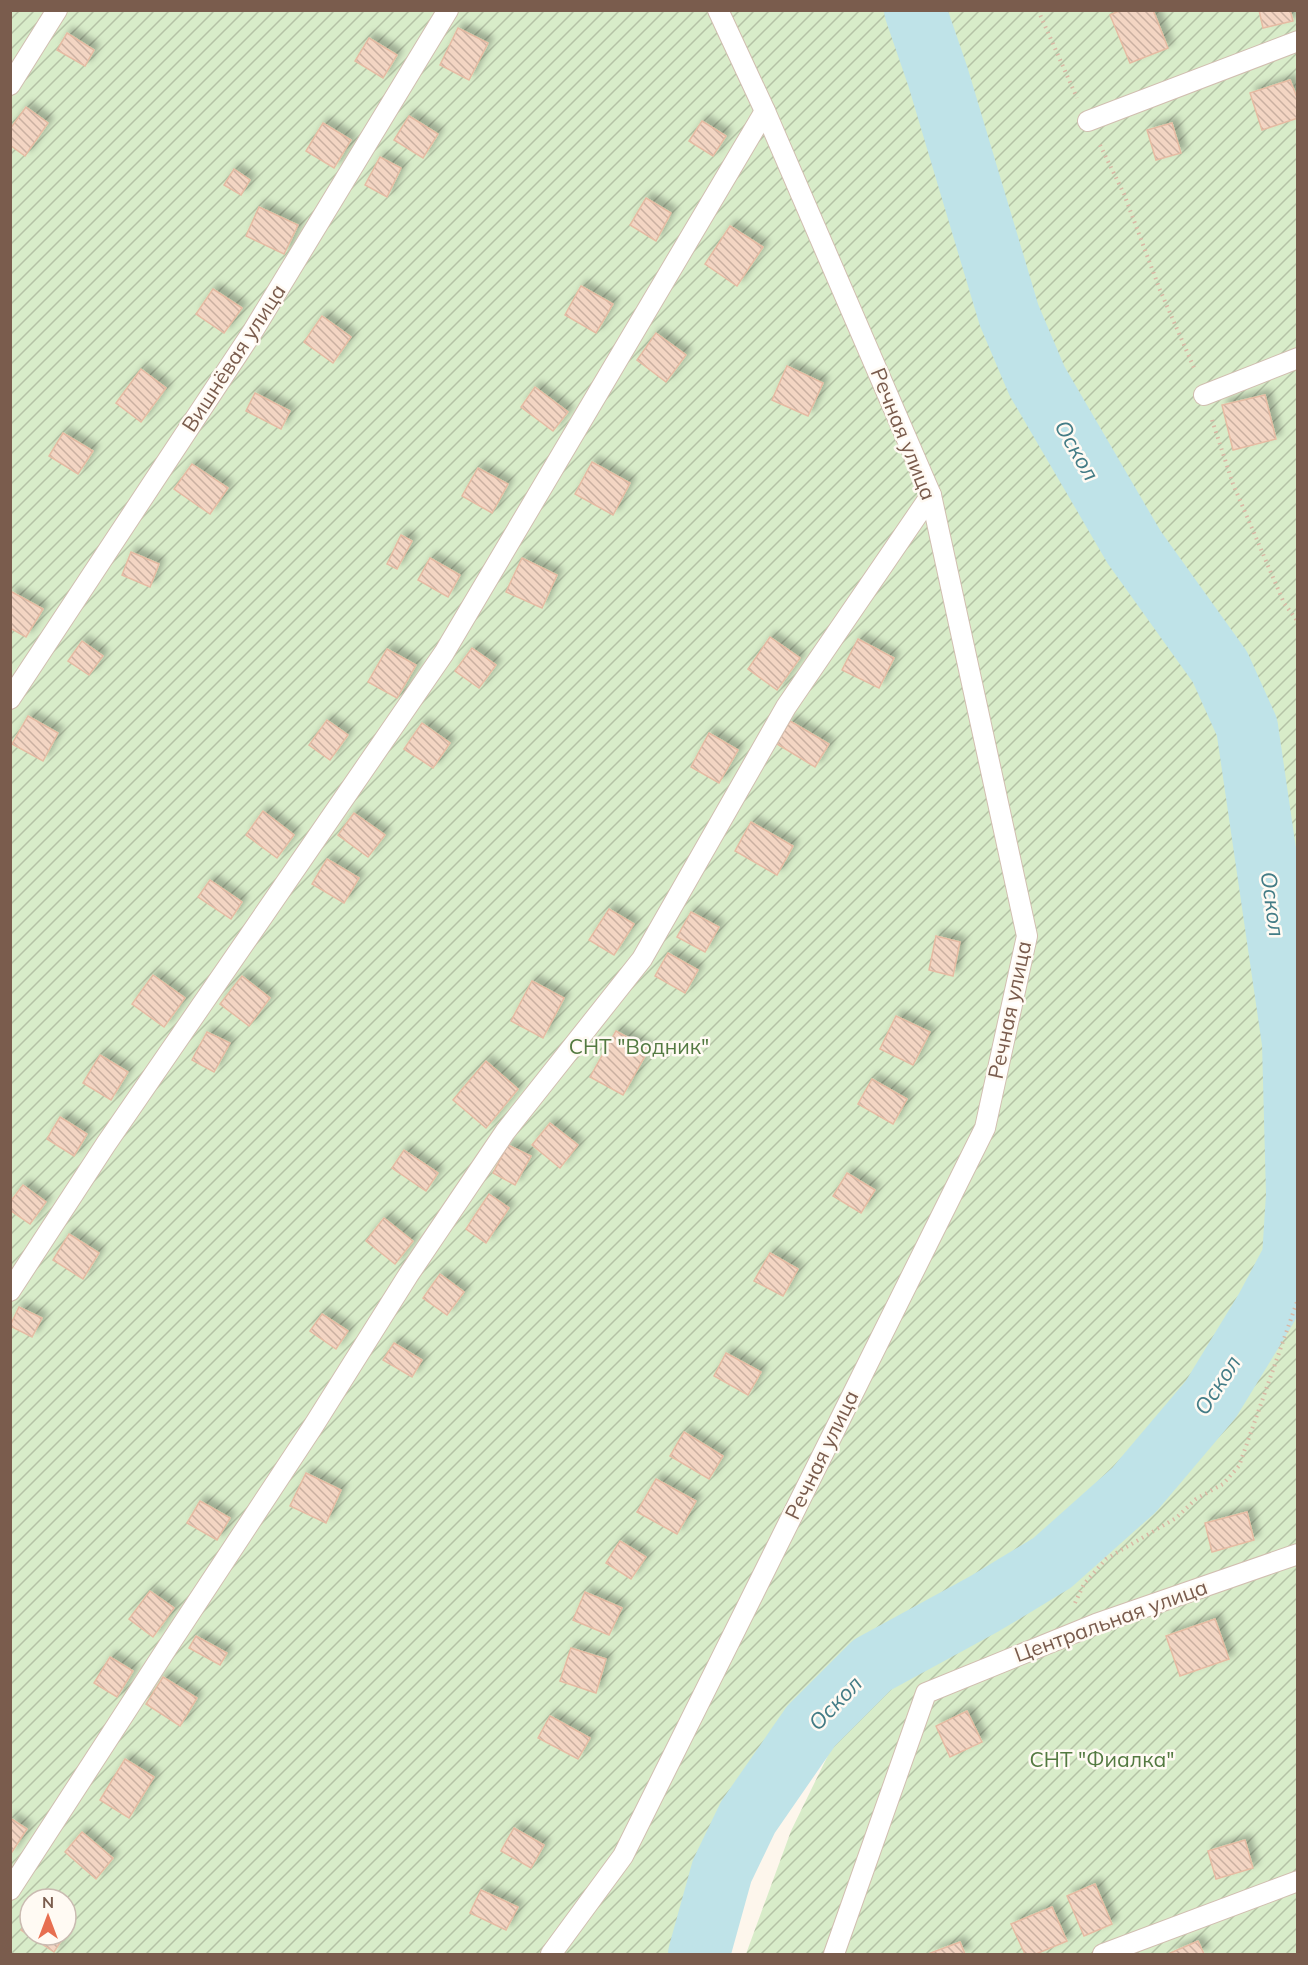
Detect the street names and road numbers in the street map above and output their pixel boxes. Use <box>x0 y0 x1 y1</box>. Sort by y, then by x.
street label: Вишнёвая улица <box>176 279 291 436</box>
street label: Речная улица <box>866 364 942 504</box>
street label: Речная улица <box>982 938 1036 1081</box>
street label: Речная улица <box>779 1386 864 1523</box>
street label: Центральная улица <box>1011 1573 1211 1667</box>

